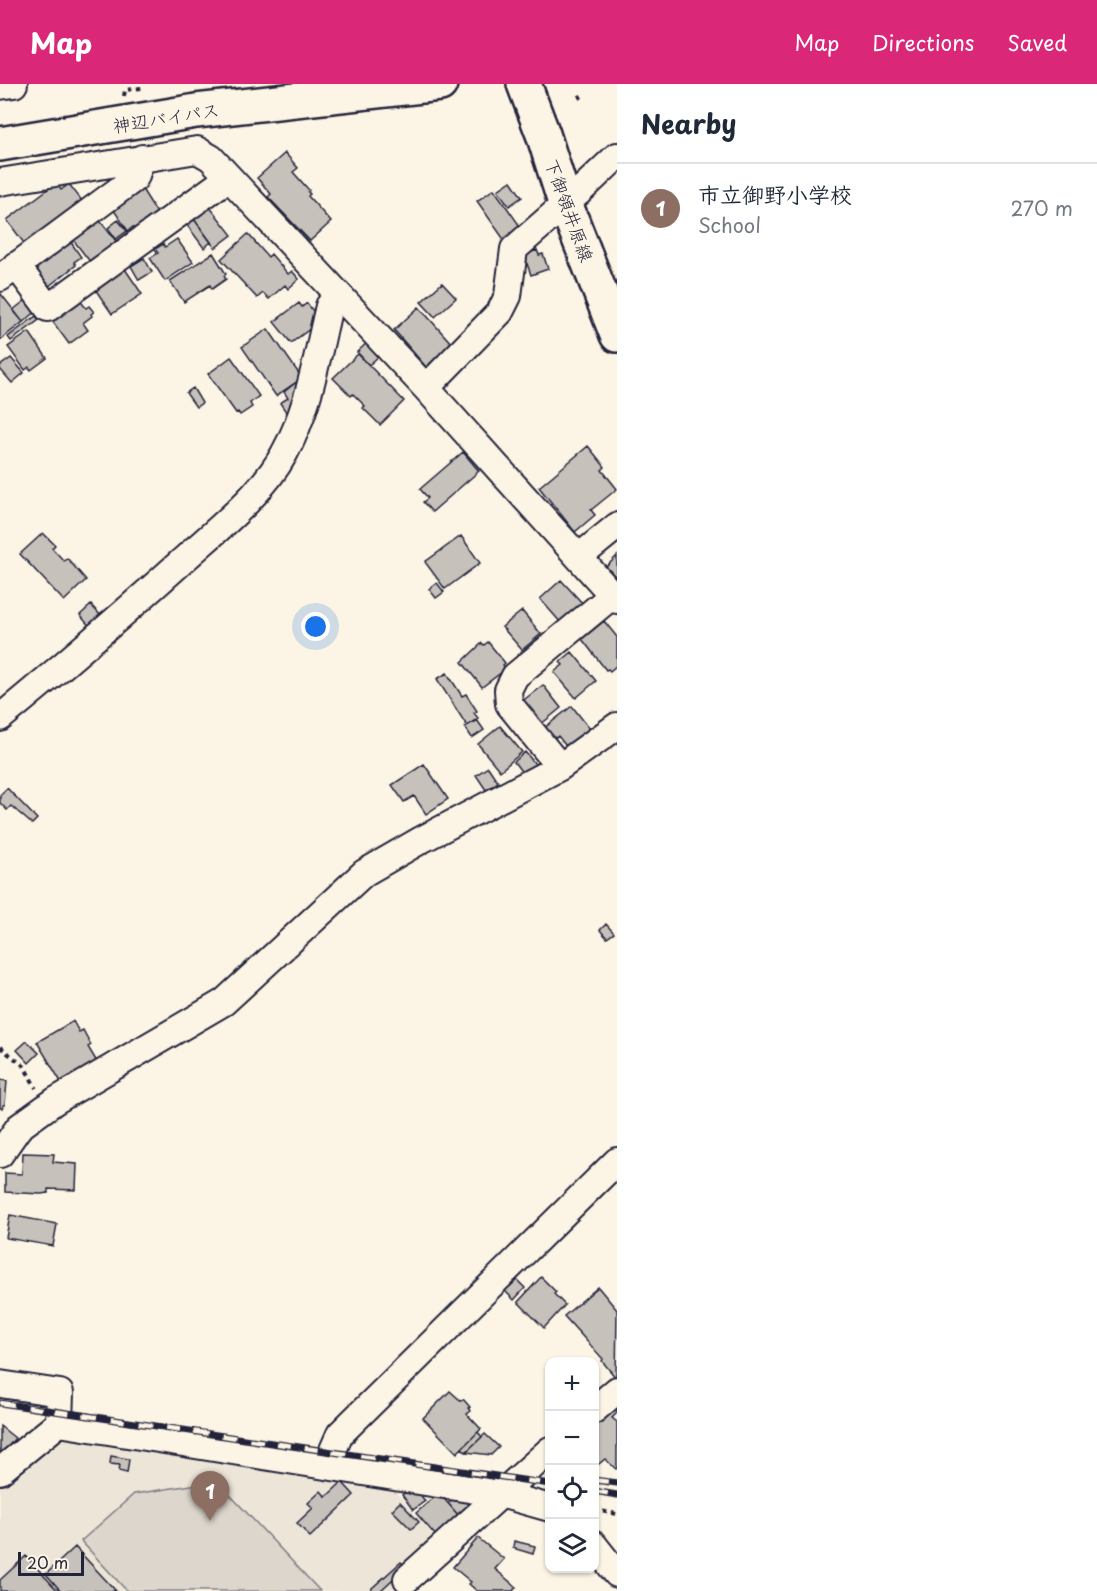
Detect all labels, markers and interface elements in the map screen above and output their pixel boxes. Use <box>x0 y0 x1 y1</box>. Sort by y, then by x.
text: Map <box>30 21 92 64</box>
text: Map <box>794 26 839 58</box>
text: Directions <box>872 26 974 58</box>
text: Saved <box>1007 26 1067 58</box>
street label: 神辺バイパス <box>111 95 221 139</box>
text: Nearby <box>641 104 736 143</box>
street label: 下御領井原線 <box>539 155 601 265</box>
text: 市立御野小学校 <box>698 177 852 210</box>
text: 1 <box>656 193 665 223</box>
text: 270 m <box>1010 193 1073 223</box>
text: School <box>698 210 761 240</box>
your location <box>301 612 330 641</box>
map controls <box>545 1357 599 1573</box>
button: + <box>545 1357 599 1411</box>
button: − <box>545 1411 599 1465</box>
button: locate <box>545 1465 599 1519</box>
pin: 1 <box>190 1472 230 1521</box>
button: layers <box>545 1519 599 1573</box>
scale bar <box>18 1549 84 1576</box>
text: 20 m <box>27 1550 68 1574</box>

